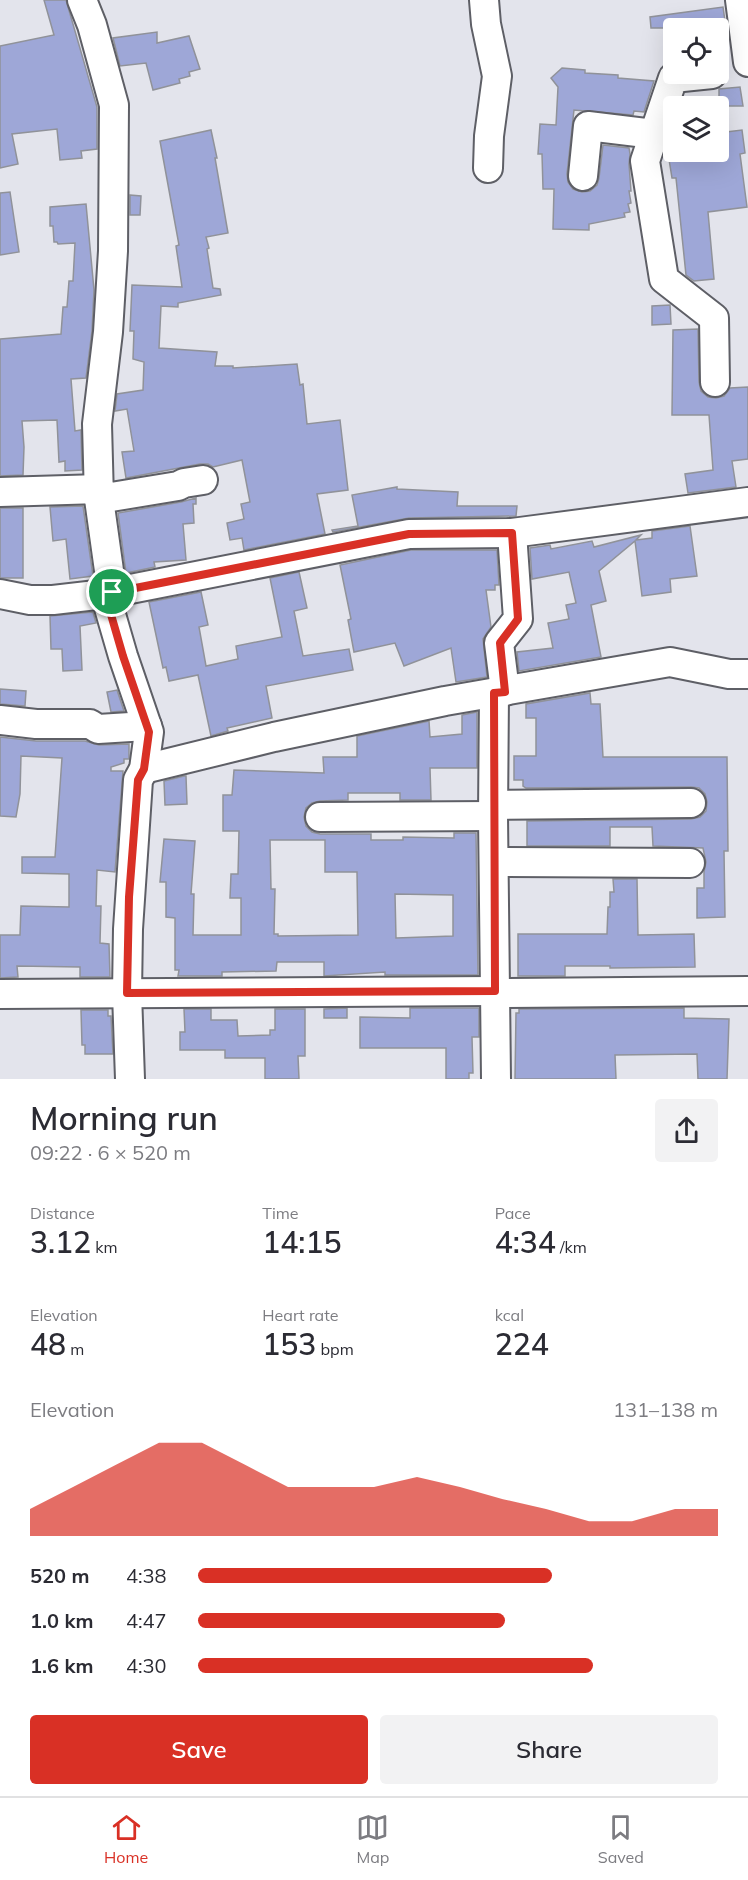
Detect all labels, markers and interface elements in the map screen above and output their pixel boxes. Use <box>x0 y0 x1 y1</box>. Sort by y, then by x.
map controls <box>663 18 729 162</box>
button: locate <box>663 18 729 84</box>
button: layers <box>663 96 729 162</box>
pin <box>86 566 137 617</box>
icon: arrive <box>95 575 128 608</box>
text: Morning run <box>30 1097 218 1138</box>
button: share <box>655 1099 718 1162</box>
text: 09:22 · 6 × 520 m <box>30 1140 191 1165</box>
text: Distance <box>30 1203 95 1223</box>
text: Time <box>262 1203 299 1223</box>
text: Pace <box>495 1203 531 1223</box>
text: 3.12 <box>30 1223 91 1261</box>
text: 14:15 <box>262 1223 341 1261</box>
text: 4:34 <box>495 1223 556 1261</box>
text: km <box>91 1237 118 1257</box>
text: /km <box>556 1237 587 1257</box>
text: Elevation <box>30 1305 98 1325</box>
text: Heart rate <box>262 1305 338 1325</box>
text: kcal <box>495 1305 524 1325</box>
text: 48 <box>30 1325 66 1363</box>
text: 153 <box>262 1325 316 1363</box>
text: 224 <box>495 1325 549 1363</box>
text: m <box>66 1339 84 1359</box>
text: bpm <box>316 1339 354 1359</box>
text: Elevation <box>30 1397 115 1422</box>
text: 131–138 m <box>613 1397 718 1422</box>
text: 520 m <box>30 1563 89 1588</box>
text: 4:38 <box>126 1563 167 1588</box>
text: 1.0 km <box>30 1608 93 1633</box>
text: 4:47 <box>126 1608 167 1633</box>
text: 1.6 km <box>30 1653 93 1678</box>
text: 4:30 <box>126 1653 167 1678</box>
button: Save <box>30 1715 368 1784</box>
button: Share <box>380 1715 718 1784</box>
tab: Home <box>104 1811 148 1867</box>
tab: Map <box>356 1811 389 1867</box>
tab: Saved <box>598 1811 644 1867</box>

